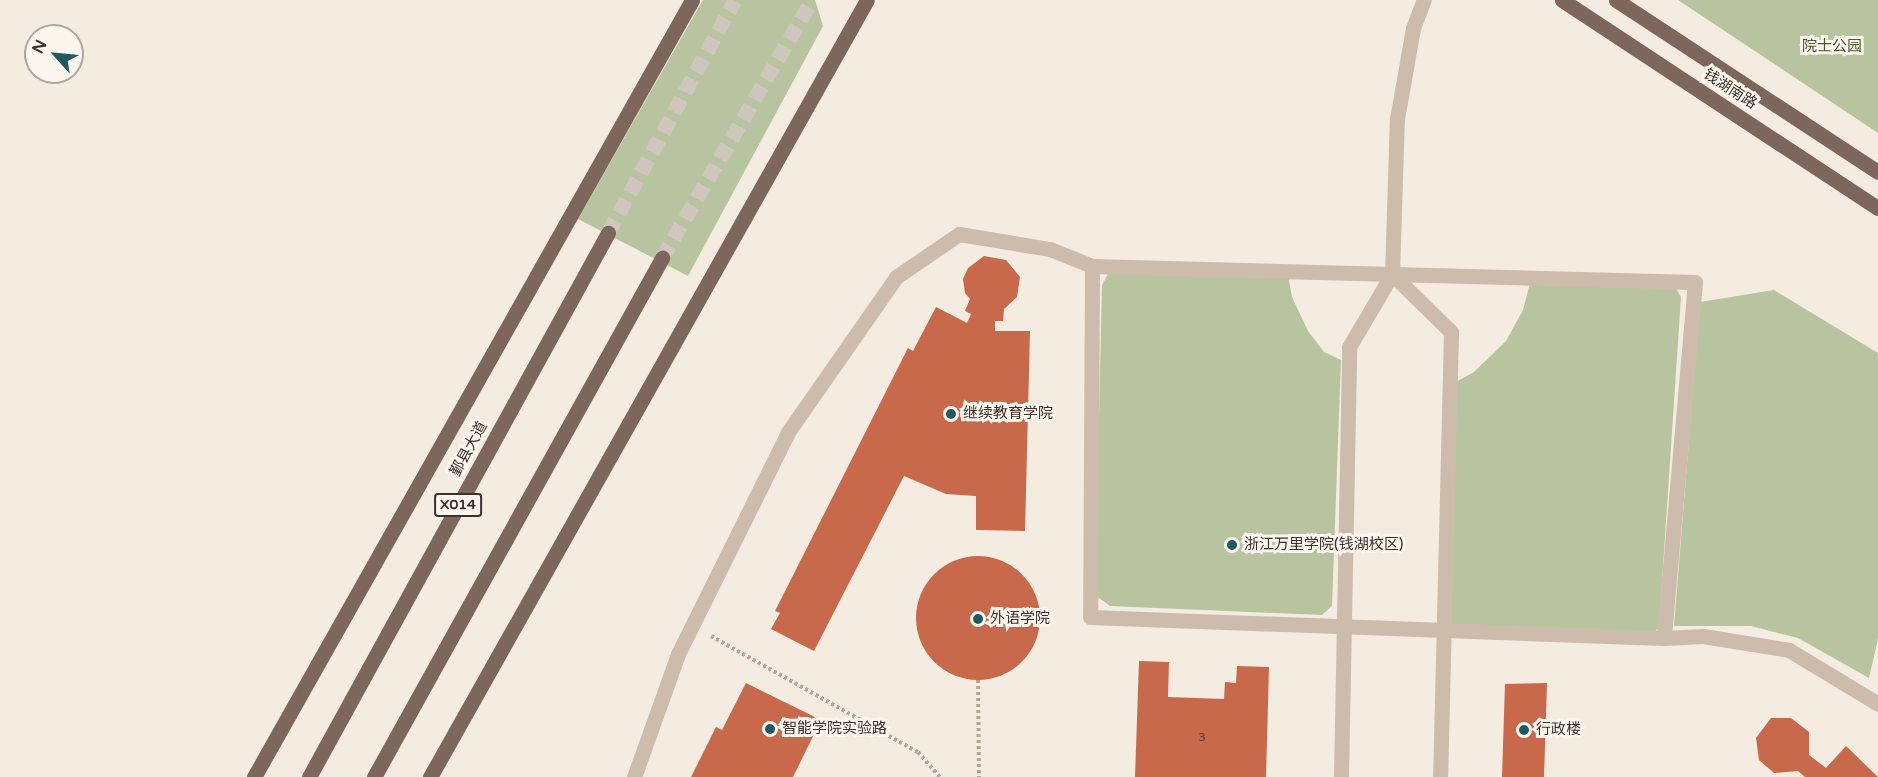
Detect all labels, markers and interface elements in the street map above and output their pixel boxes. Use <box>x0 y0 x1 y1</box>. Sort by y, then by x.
north arrow <box>24 24 84 84</box>
text: N <box>28 36 52 57</box>
park label: 院士公园 <box>1802 38 1862 56</box>
street label: 钱湖南路 <box>1700 65 1760 113</box>
place label: 继续教育学院 <box>963 405 1053 423</box>
marker: 继续教育学院 <box>944 407 958 421</box>
street label: 鄞县大道 <box>447 418 491 480</box>
road number: X014 <box>434 494 482 516</box>
place label: 浙江万里学院(钱湖校区) <box>1244 536 1403 554</box>
marker: 浙江万里学院(钱湖校区) <box>1225 538 1239 552</box>
place label: 外语学院 <box>990 610 1050 628</box>
marker: 外语学院 <box>971 612 985 626</box>
place label: 智能学院实验路 <box>782 720 887 738</box>
place label: 行政楼 <box>1536 721 1581 739</box>
marker: 智能学院实验路 <box>763 722 777 736</box>
marker: 行政楼 <box>1517 723 1531 737</box>
house number: 3 <box>1198 731 1206 745</box>

